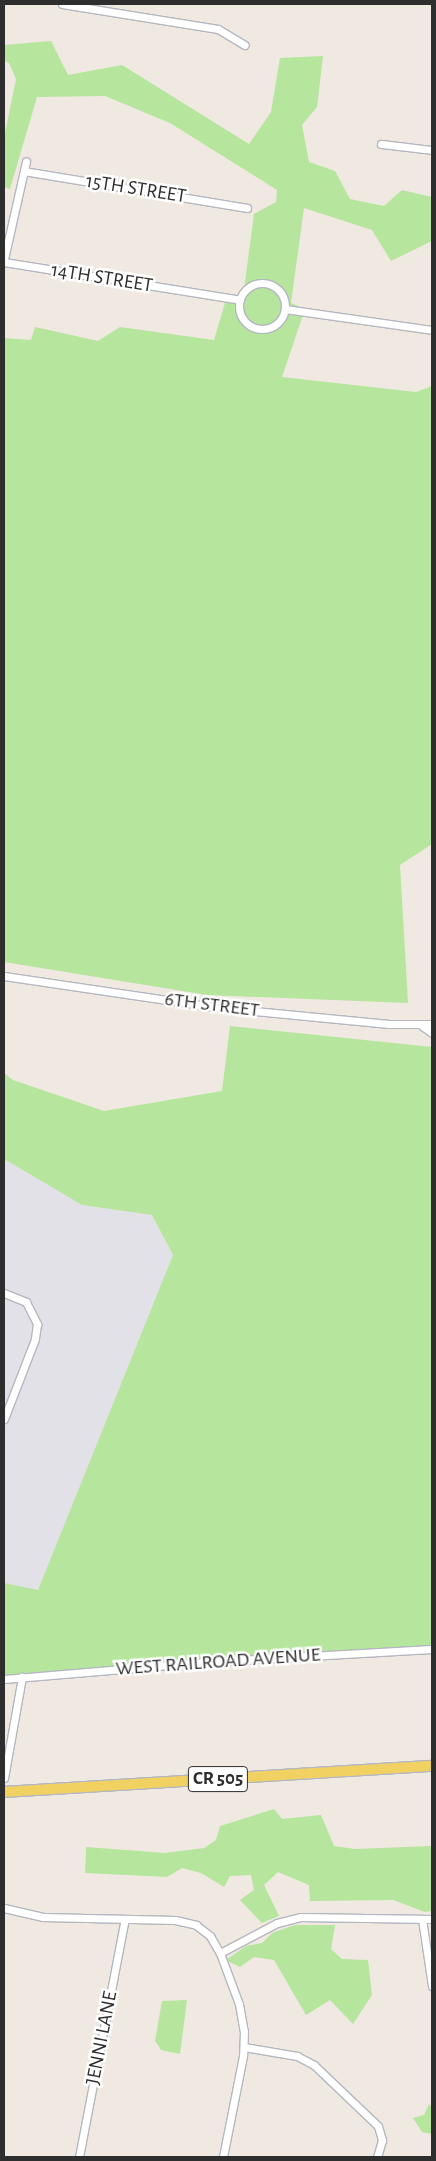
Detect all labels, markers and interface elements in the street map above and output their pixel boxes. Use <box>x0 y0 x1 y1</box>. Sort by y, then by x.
street label: 15TH STREET <box>84 169 188 209</box>
street label: 14TH STREET <box>50 258 154 298</box>
street label: 6TH STREET <box>163 987 261 1023</box>
street label: WEST RAILROAD AVENUE <box>115 1643 321 1681</box>
road number: CR 505 <box>187 1762 249 1796</box>
street label: JENNI LANE <box>81 1989 123 2087</box>

